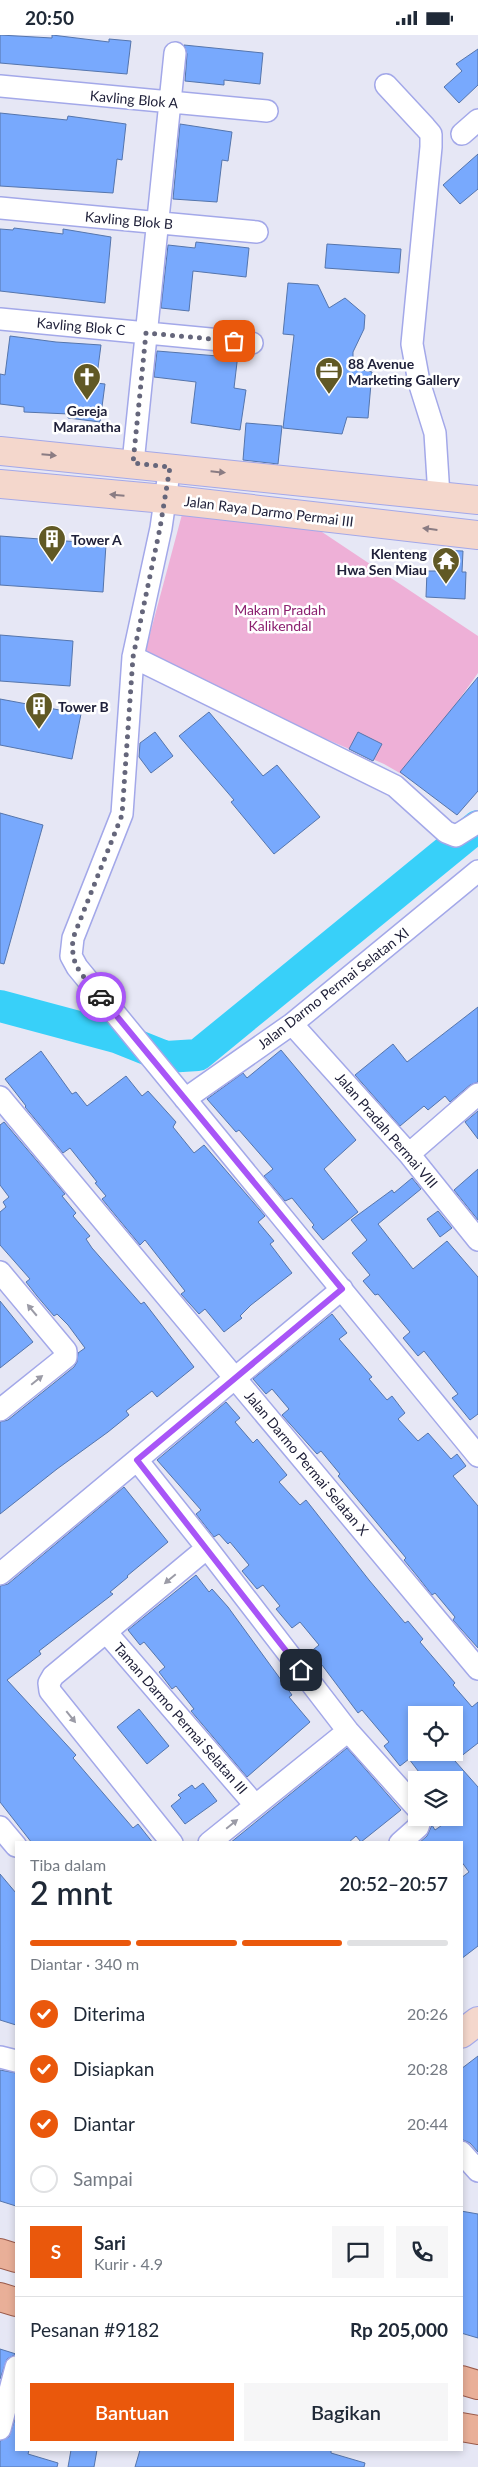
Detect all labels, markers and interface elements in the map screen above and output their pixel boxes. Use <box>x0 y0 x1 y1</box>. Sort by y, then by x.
text: 20:50 <box>25 6 74 29</box>
street label: Kavling Blok A <box>89 87 179 111</box>
street label: Kavling Blok B <box>84 208 174 232</box>
street label: Kavling Blok C <box>36 314 127 338</box>
pin <box>213 320 255 362</box>
icon: bag <box>220 327 248 355</box>
place label: 88 Avenue Marketing Gallery <box>348 355 461 388</box>
office icon: 88 Avenue Marketing Gallery <box>314 356 344 395</box>
church icon: Gereja Maranatha <box>72 362 102 401</box>
place label: Gereja Maranatha <box>53 402 121 435</box>
one-way arrow <box>41 451 57 459</box>
one-way arrow <box>210 468 226 476</box>
one-way arrow <box>108 490 124 498</box>
street label: Jalan Raya Darmo Permai III <box>183 492 355 530</box>
building icon: Tower A <box>37 524 67 563</box>
one-way arrow <box>421 525 437 533</box>
place label: Tower A <box>71 531 122 548</box>
place label: Klenteng Hwa Sen Miau <box>337 545 428 578</box>
temple icon: Klenteng Hwa Sen Miau <box>431 546 461 585</box>
park label: Makam Pradah Kalikendal <box>234 601 326 634</box>
building icon: Tower B <box>24 691 54 730</box>
place label: Tower B <box>58 698 109 715</box>
street label: Jalan Darmo Permai Selatan XI <box>254 924 412 1052</box>
courier <box>76 972 126 1022</box>
icon: car <box>87 983 115 1011</box>
street label: Jalan Pradah Permai VIII <box>332 1069 442 1191</box>
one-way arrow <box>26 1304 38 1316</box>
one-way arrow <box>30 1375 43 1386</box>
street label: Jalan Darmo Permai Selatan X <box>242 1387 372 1539</box>
one-way arrow <box>164 1573 177 1584</box>
street label: Taman Darmo Permai Selatan III <box>111 1639 251 1797</box>
pin <box>280 1649 322 1691</box>
icon: home <box>287 1656 315 1684</box>
map controls <box>408 1706 463 1826</box>
button: locate <box>408 1706 463 1761</box>
one-way arrow <box>66 1710 76 1723</box>
button: layers <box>408 1771 463 1826</box>
one-way arrow <box>226 1818 239 1829</box>
text: Tiba dalam <box>30 1855 106 1874</box>
text: 20:52–20:57 <box>339 1872 448 1895</box>
text: 2 mnt <box>30 1873 113 1912</box>
text: Diantar · 340 m <box>30 1954 139 1973</box>
icon: check <box>30 2000 58 2028</box>
text: Diterima <box>73 2002 145 2025</box>
text: 20:26 <box>407 2004 448 2023</box>
icon: check <box>30 2055 58 2083</box>
text: Disiapkan <box>73 2057 154 2080</box>
text: 20:28 <box>407 2059 448 2078</box>
icon: check <box>30 2110 58 2138</box>
text: Diantar <box>73 2112 135 2135</box>
text: 20:44 <box>407 2114 448 2133</box>
text: Sampai <box>73 2167 133 2190</box>
button: chat <box>332 2226 384 2278</box>
button: phone <box>396 2226 448 2278</box>
text: Sari <box>94 2231 126 2254</box>
text: S <box>51 2240 61 2263</box>
text: Kurir · 4.9 <box>94 2254 163 2273</box>
text: Pesanan #9182 <box>30 2318 159 2341</box>
text: Rp 205,000 <box>350 2318 448 2341</box>
button: Bantuan <box>30 2383 234 2441</box>
button: Bagikan <box>244 2383 448 2441</box>

